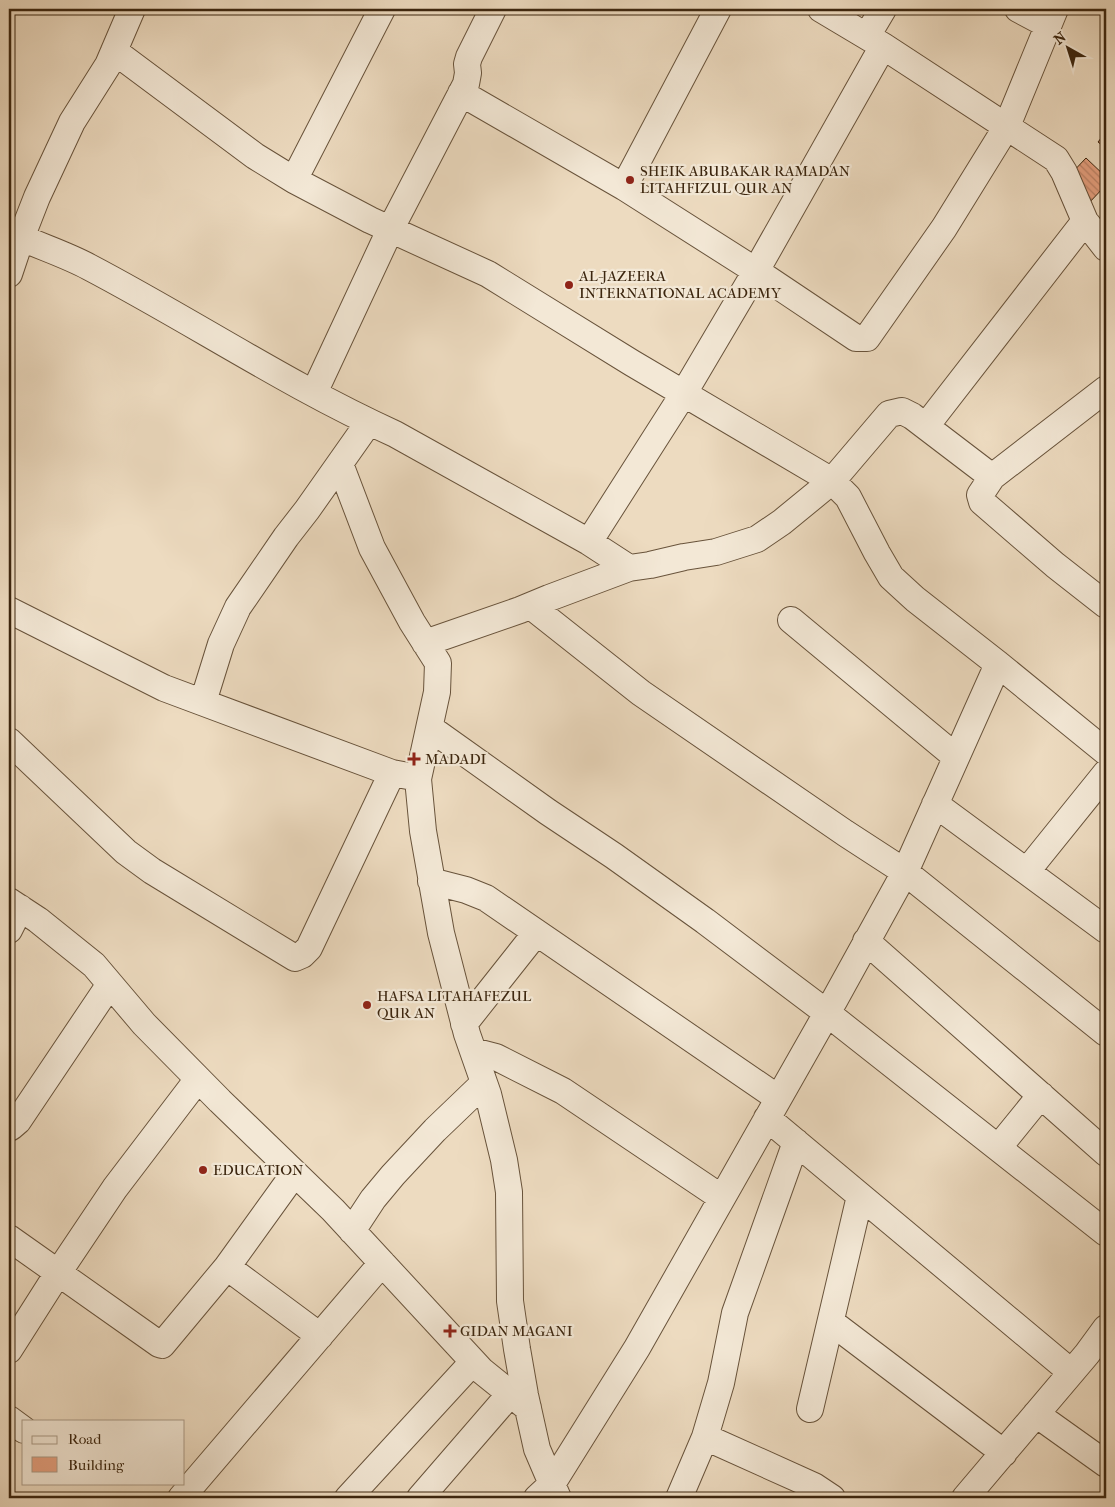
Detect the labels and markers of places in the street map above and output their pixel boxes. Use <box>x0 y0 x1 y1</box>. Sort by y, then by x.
place label: SHEIK ABUBAKAR RAMADAN LITAHFIZUL QUR AN <box>640 162 851 197</box>
marker: SHEIK ABUBAKAR RAMADAN LITAHFIZUL QUR AN <box>624 174 636 186</box>
place label: AL-JAZEERA INTERNATIONAL ACADEMY <box>578 267 782 302</box>
marker: AL-JAZEERA INTERNATIONAL ACADEMY <box>563 279 575 291</box>
place label: MADADI <box>425 750 487 768</box>
marker: MADADI <box>407 752 421 766</box>
place label: HAFSA LITAHAFEZUL QUR AN <box>377 987 531 1022</box>
marker: HAFSA LITAHAFEZUL QUR AN <box>361 999 373 1011</box>
place label: EDUCATION <box>213 1161 304 1179</box>
marker: EDUCATION <box>197 1164 209 1176</box>
place label: GIDAN MAGANI <box>460 1322 573 1340</box>
marker: GIDAN MAGANI <box>444 1325 456 1337</box>

